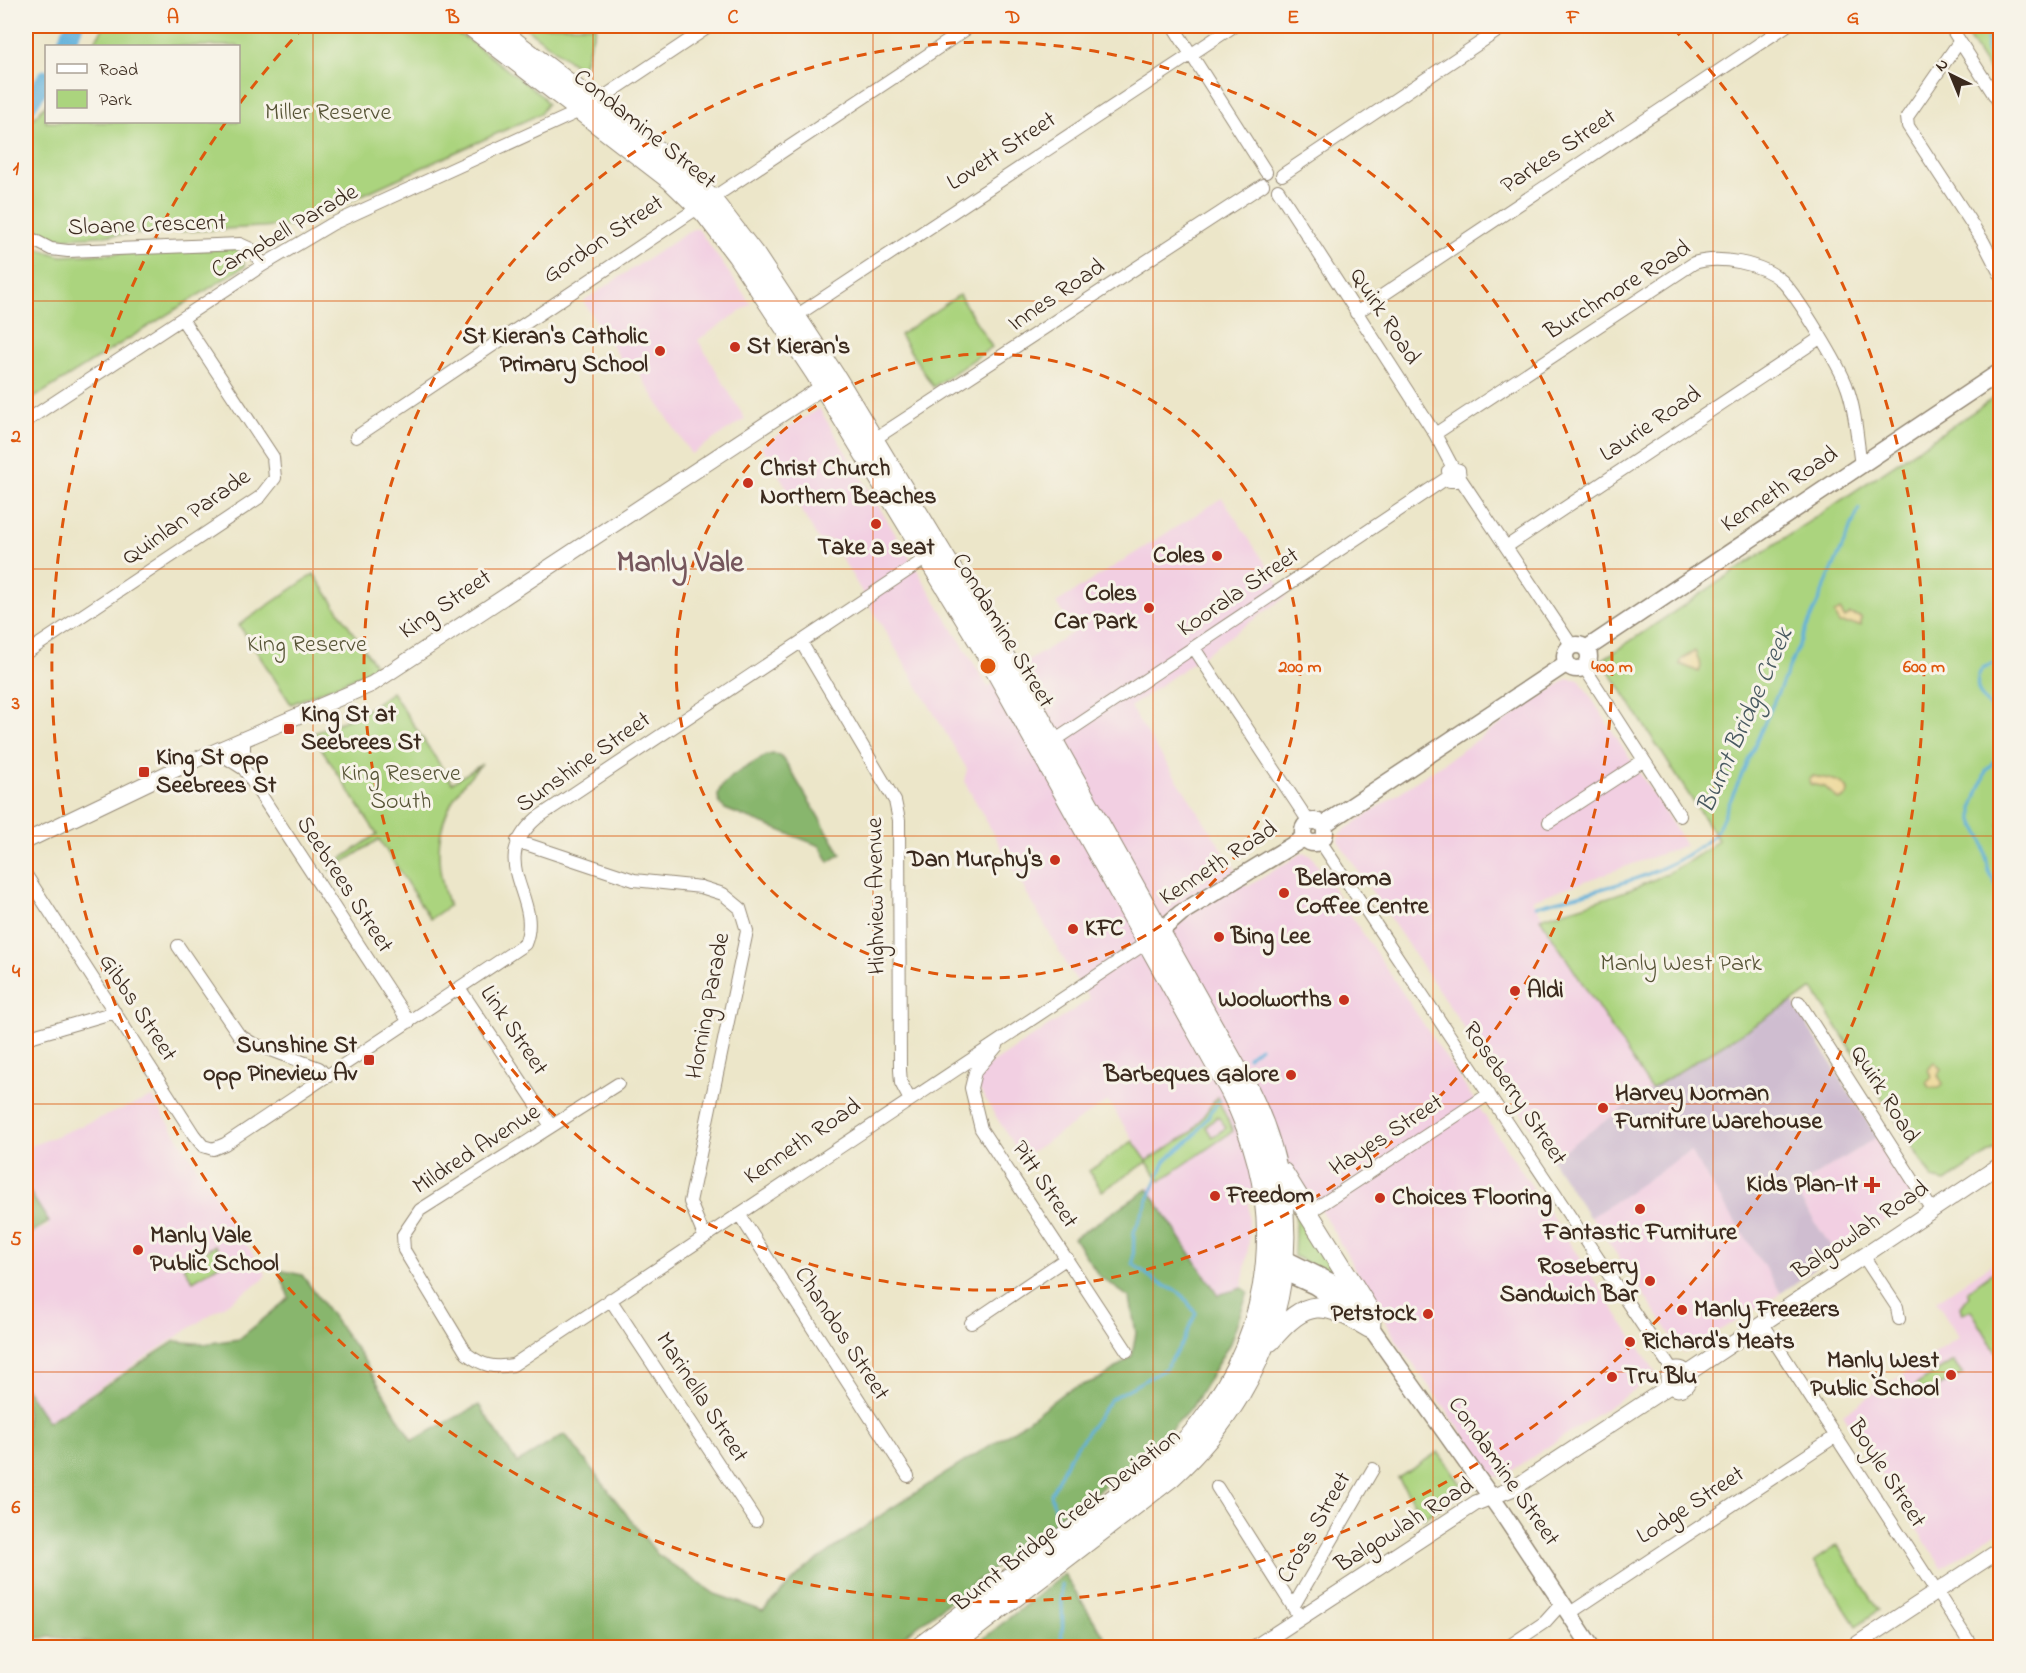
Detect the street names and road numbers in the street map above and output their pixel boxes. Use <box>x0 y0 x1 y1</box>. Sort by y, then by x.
street label: Condamine Street <box>565 61 723 199</box>
street label: Parkes Street <box>1494 100 1624 204</box>
street label: Lovett Street <box>940 103 1064 201</box>
street label: Campbell Parade <box>205 176 365 288</box>
street label: Gordon Street <box>536 187 672 293</box>
street label: Sloane Crescent <box>67 206 227 246</box>
street label: Burchmore Road <box>1537 232 1698 351</box>
street label: Innes Road <box>1001 250 1113 341</box>
street label: Quirk Road <box>1339 262 1429 373</box>
street label: Laurie Road <box>1593 378 1709 472</box>
street label: Kenneth Road <box>1714 438 1846 542</box>
street label: Quinlan Parade <box>115 460 259 575</box>
street label: Koorala Street <box>1171 539 1307 647</box>
street label: Condamine Street <box>942 547 1062 715</box>
street label: King Street <box>393 561 499 649</box>
street label: Sunshine Street <box>509 703 659 823</box>
street label: Seebrees Street <box>287 810 401 960</box>
street label: Kenneth Road <box>1153 812 1285 915</box>
street label: Highview Avenue <box>858 817 896 975</box>
street label: Horning Parade <box>678 929 740 1082</box>
street label: Gibbs Street <box>89 947 185 1069</box>
street label: Link Street <box>470 979 556 1083</box>
street label: Roseberry Street <box>1452 1015 1575 1174</box>
street label: Quirk Road <box>1840 1039 1928 1151</box>
street label: Hayes Street <box>1323 1086 1451 1187</box>
street label: Kenneth Road <box>737 1090 869 1194</box>
street label: Mildred Avenue <box>406 1095 548 1204</box>
street label: Pitt Street <box>1002 1134 1086 1236</box>
street label: Balgowlah Road <box>1785 1172 1937 1290</box>
street label: Chandos Street <box>784 1260 898 1408</box>
street label: Marinella Street <box>646 1326 756 1470</box>
street label: Condamine Street <box>1438 1390 1568 1554</box>
street label: Boyle Street <box>1836 1412 1934 1536</box>
street label: Burnt Bridge Creek Deviation <box>944 1420 1189 1622</box>
street label: Lodge Street <box>1630 1458 1752 1554</box>
street label: Cross Street <box>1269 1466 1361 1590</box>
street label: Balgowlah Road <box>1328 1469 1482 1583</box>

